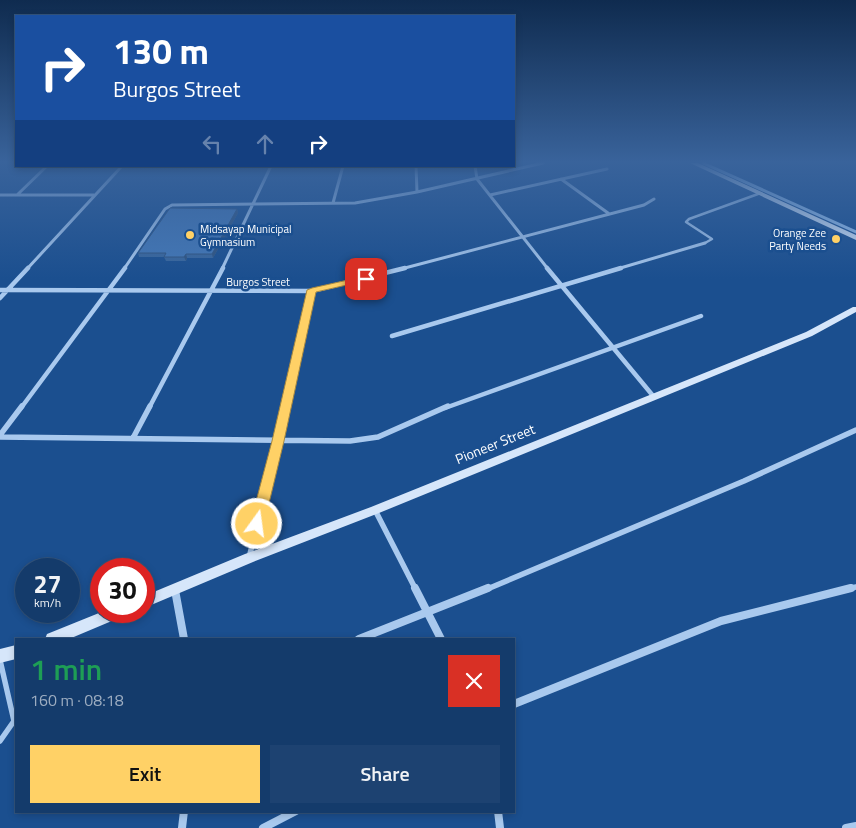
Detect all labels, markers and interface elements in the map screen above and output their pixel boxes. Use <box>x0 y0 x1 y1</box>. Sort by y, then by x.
text: 130 m <box>113 24 209 78</box>
icon: right <box>30 35 95 100</box>
text: Burgos Street <box>113 72 240 106</box>
icon: left <box>198 130 226 158</box>
icon: ahead <box>251 130 279 158</box>
icon: right <box>304 130 332 158</box>
place label: Midsayap Municipal Gymnasium <box>200 221 291 250</box>
place label: Orange Zee Party Needs <box>769 225 826 254</box>
marker: Midsayap Municipal Gymnasium <box>184 229 196 241</box>
marker: Orange Zee Party Needs <box>830 233 842 245</box>
pin <box>345 258 387 300</box>
icon: arrive <box>352 265 380 293</box>
street label: Burgos Street <box>226 274 290 290</box>
street label: Pioneer Street <box>452 418 538 469</box>
position arrow <box>230 497 282 549</box>
speed limit sign: 30 <box>90 558 155 623</box>
text: 27 <box>33 565 62 603</box>
text: km/h <box>34 593 61 612</box>
text: 1 min <box>30 646 102 692</box>
button: close <box>448 655 500 707</box>
text: 160 m · 08:18 <box>30 688 124 712</box>
button: Exit <box>30 745 260 803</box>
button: Share <box>270 745 500 803</box>

